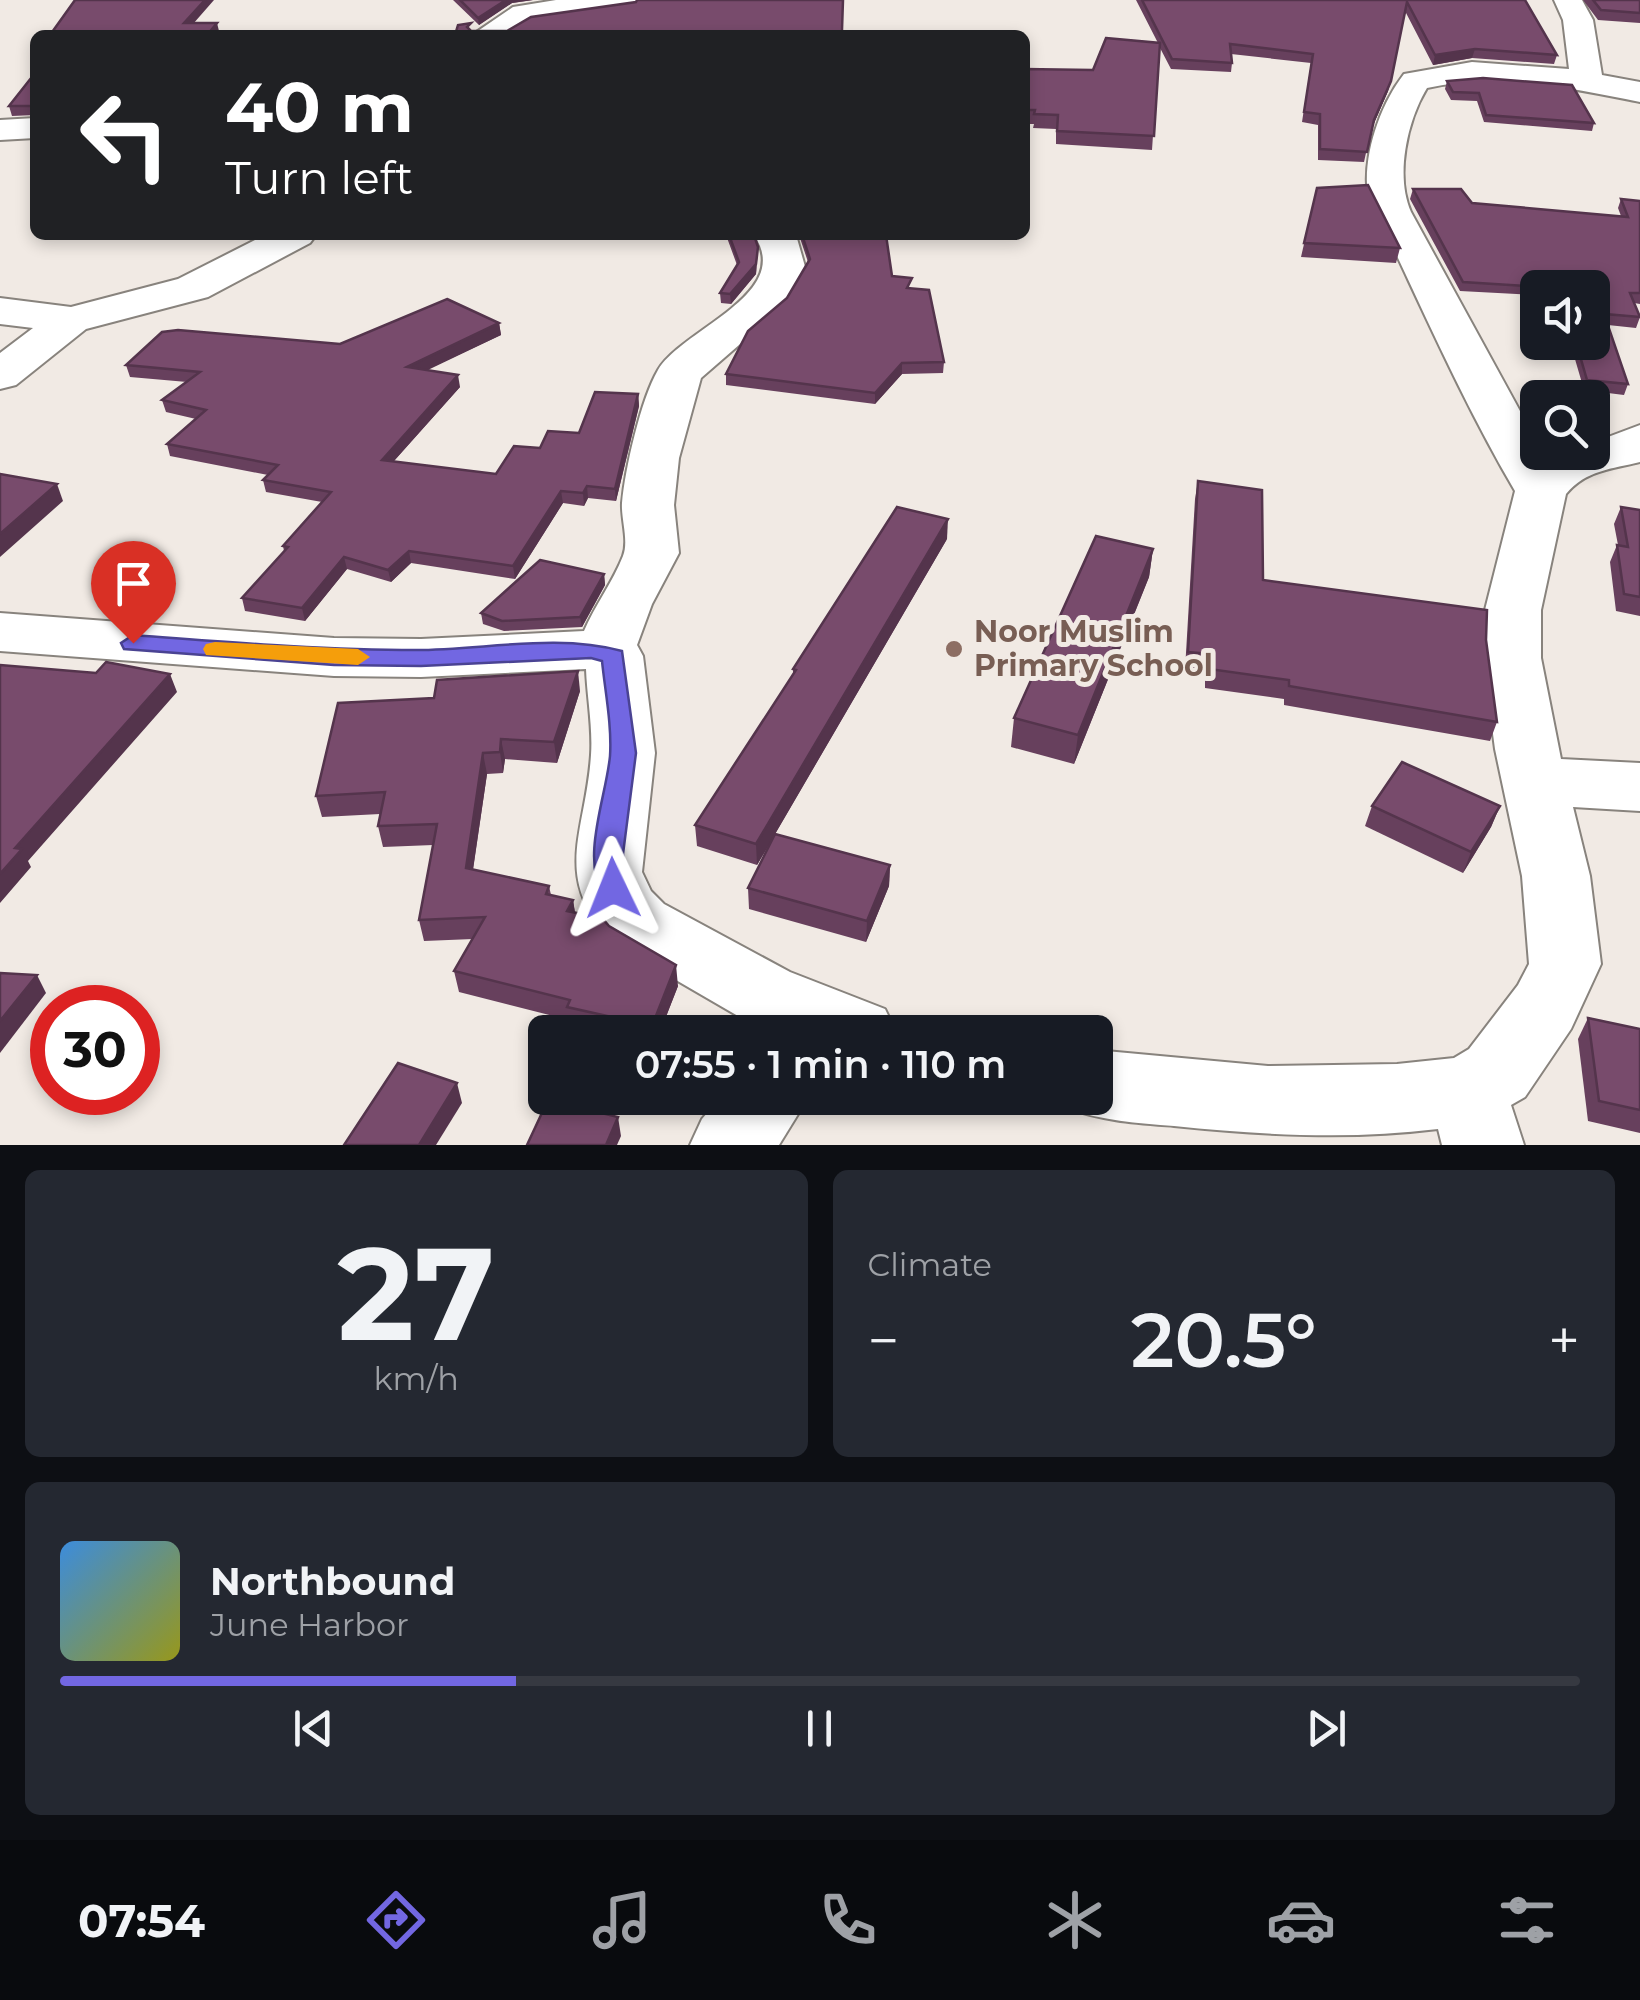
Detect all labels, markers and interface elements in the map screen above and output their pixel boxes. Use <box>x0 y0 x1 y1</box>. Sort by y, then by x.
text: 40 m <box>225 64 414 150</box>
icon: left <box>60 70 190 200</box>
text: Turn left <box>225 150 413 205</box>
map controls <box>1520 270 1610 470</box>
button: sound <box>1520 270 1610 360</box>
button: search <box>1520 380 1610 470</box>
pin <box>91 541 176 644</box>
icon: arrive <box>106 556 161 611</box>
place label: Noor Muslim Primary School <box>974 613 1213 684</box>
marker: Noor Muslim Primary School <box>943 638 965 660</box>
position arrow <box>561 836 665 940</box>
speed limit sign: 30 <box>30 985 160 1115</box>
text: 07:55 · 1 min · 110 m <box>635 1041 1006 1088</box>
text: 27 <box>338 1214 495 1373</box>
text: Climate <box>868 1245 992 1284</box>
text: 20.5° <box>1131 1294 1317 1386</box>
text: − <box>868 1307 899 1374</box>
text: + <box>1548 1307 1580 1374</box>
text: km/h <box>374 1359 459 1398</box>
text: Northbound <box>210 1558 455 1605</box>
text: June Harbor <box>210 1605 409 1644</box>
icon: previous <box>286 1701 341 1756</box>
icon: pause <box>792 1701 847 1756</box>
icon: next <box>1299 1701 1354 1756</box>
icon: directions <box>361 1885 431 1955</box>
icon: music <box>587 1885 657 1955</box>
icon: phone <box>813 1885 883 1955</box>
icon: climate <box>1040 1885 1110 1955</box>
icon: car <box>1266 1885 1336 1955</box>
icon: filters <box>1492 1885 1562 1955</box>
text: 07:54 <box>78 1893 205 1948</box>

